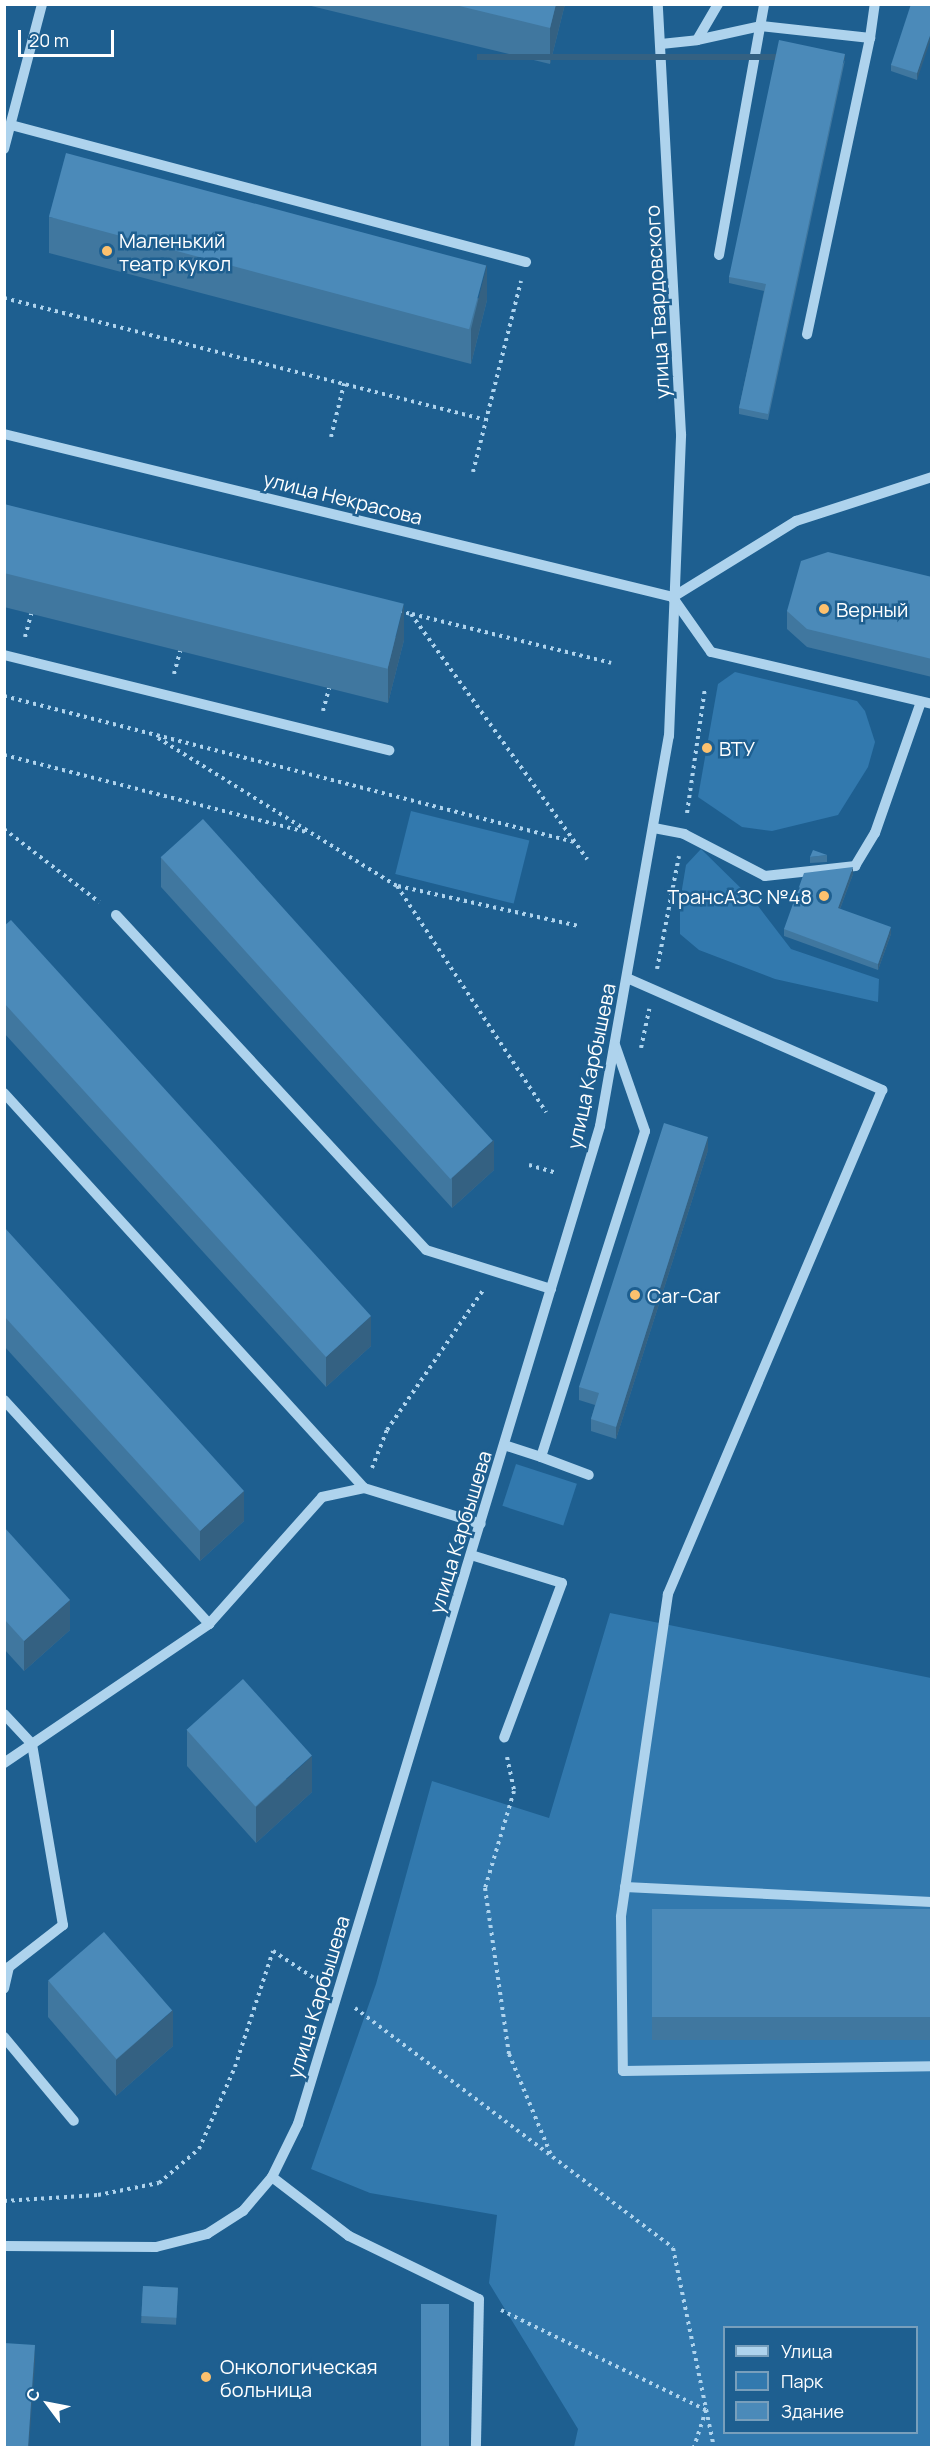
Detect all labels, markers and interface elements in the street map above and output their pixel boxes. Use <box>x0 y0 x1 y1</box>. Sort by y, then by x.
scale bar <box>21 18 117 56</box>
text: 20 m <box>29 28 69 52</box>
street label: улица Твардовского <box>640 204 674 400</box>
place label: Маленький театр кукол <box>119 228 231 275</box>
marker: Маленький театр кукол <box>100 244 114 258</box>
street label: улица Некрасова <box>261 467 425 529</box>
place label: Верный <box>836 597 908 621</box>
marker: Верный <box>817 602 831 616</box>
place label: ВТУ <box>719 736 755 760</box>
marker: ВТУ <box>700 741 714 755</box>
place label: ТрансАЗС №48 <box>667 884 812 908</box>
marker: ТрансАЗС №48 <box>817 889 831 903</box>
street label: улица Карбышева <box>562 981 620 1151</box>
place label: Car-Car <box>647 1283 721 1307</box>
marker: Car-Car <box>628 1288 642 1302</box>
street label: улица Карбышева <box>424 1448 496 1616</box>
street label: улица Карбышева <box>282 1913 354 2081</box>
legend <box>723 2326 918 2434</box>
text: Улица <box>781 2339 833 2363</box>
place label: Онкологическая больница <box>220 2354 378 2401</box>
marker: Онкологическая больница <box>197 2368 215 2386</box>
text: Парк <box>781 2369 823 2393</box>
north arrow <box>18 2374 78 2434</box>
text: С <box>20 2384 45 2405</box>
text: Здание <box>781 2399 844 2423</box>

